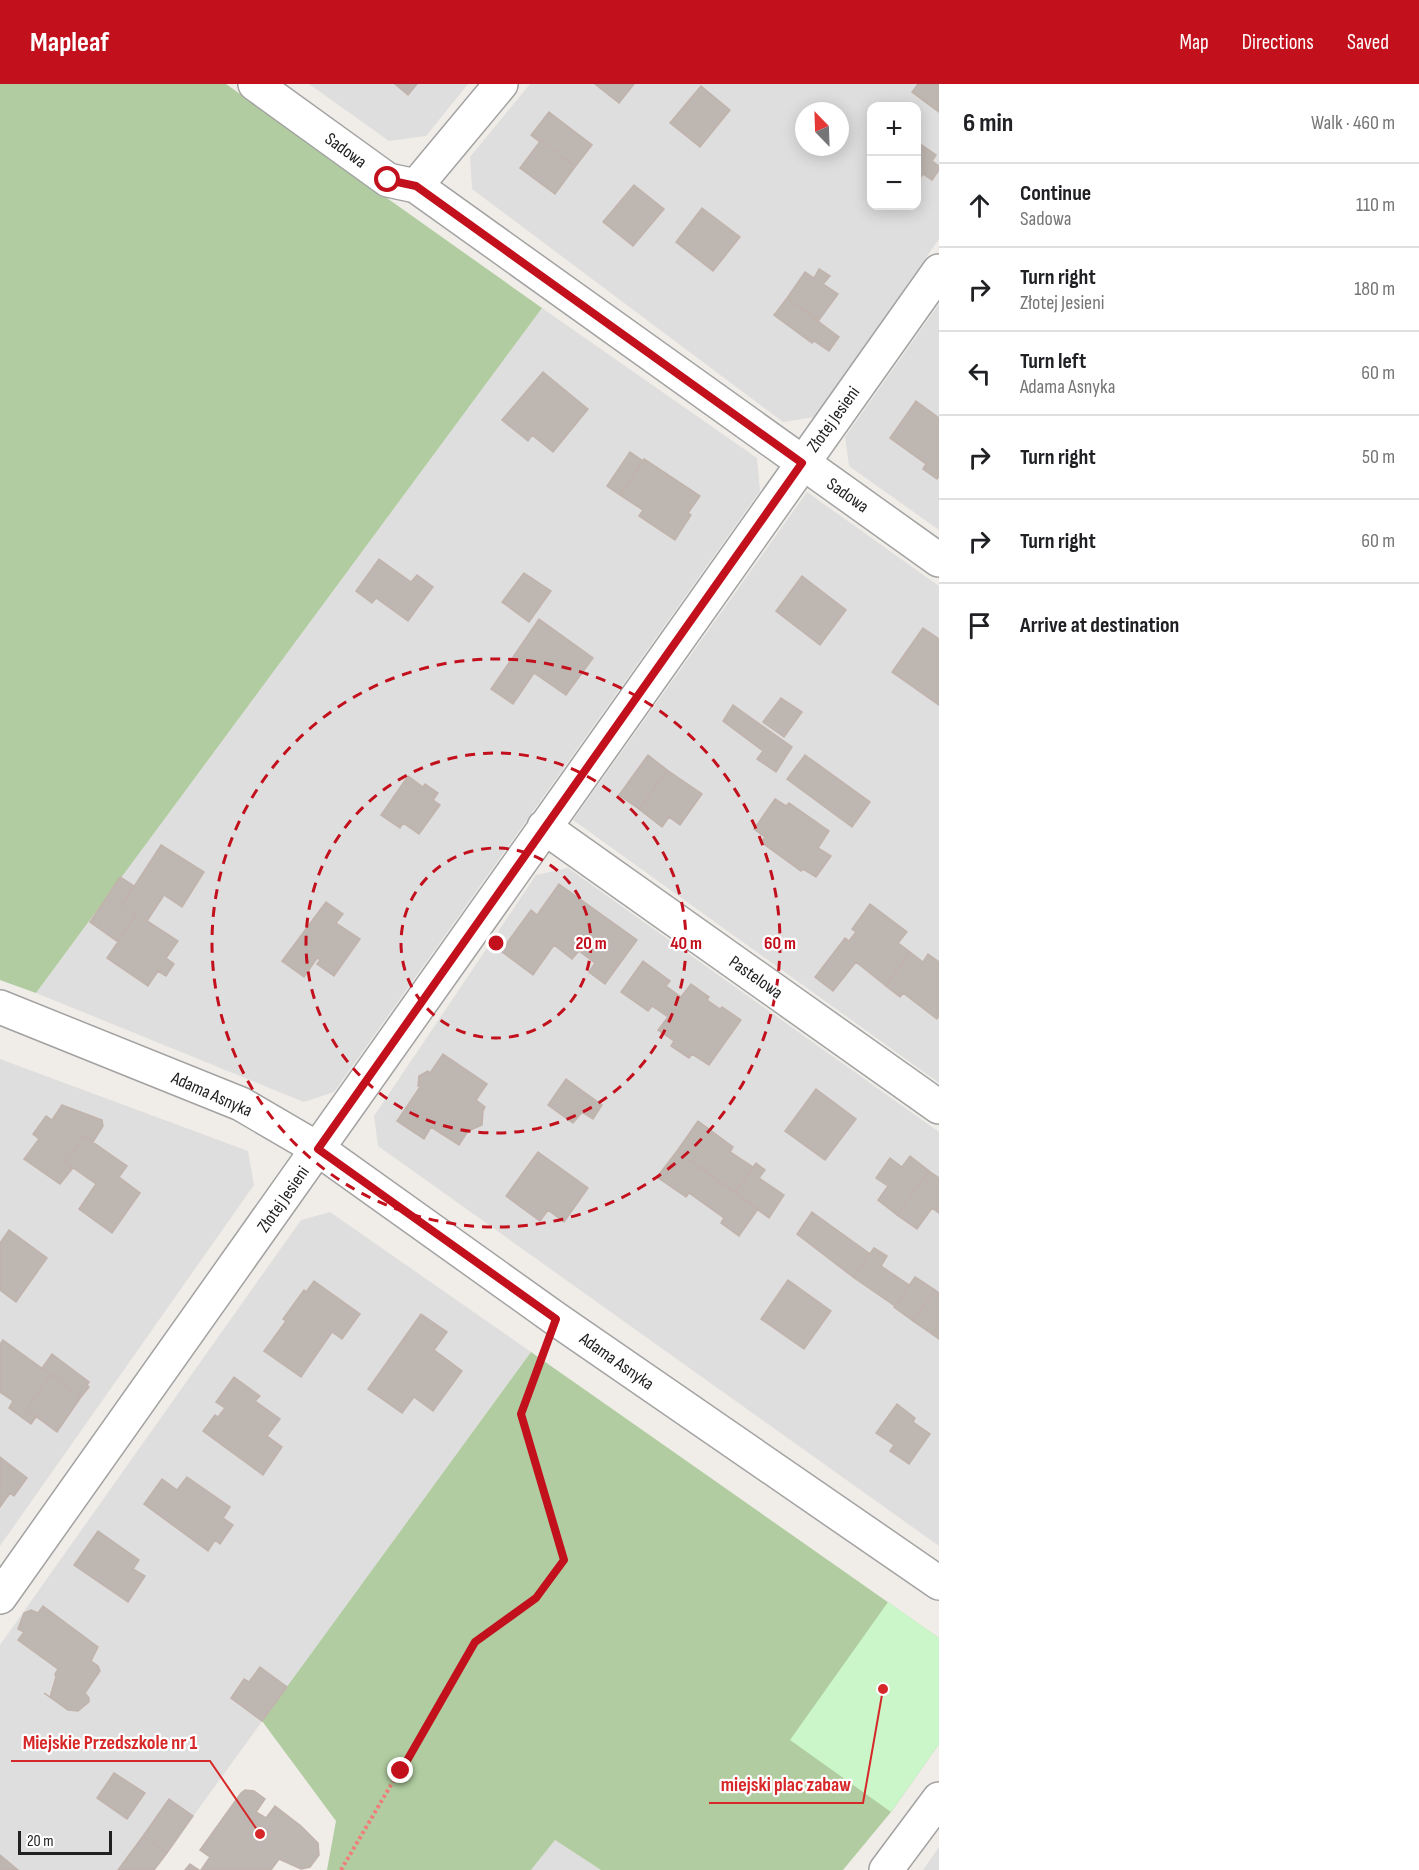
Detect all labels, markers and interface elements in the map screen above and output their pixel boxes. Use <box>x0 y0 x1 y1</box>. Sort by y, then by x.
text: Mapleaf <box>30 26 109 59</box>
text: Map <box>1179 30 1209 55</box>
text: Directions <box>1242 30 1314 55</box>
text: Saved <box>1347 30 1389 55</box>
north arrow <box>795 102 849 156</box>
map controls <box>867 102 921 210</box>
button: + <box>867 102 921 156</box>
text: 6 min <box>963 108 1013 139</box>
text: Walk · 460 m <box>1311 111 1395 135</box>
street label: Sadowa <box>321 128 371 173</box>
button: − <box>867 156 921 210</box>
route start <box>374 166 400 192</box>
text: Continue <box>1020 180 1091 207</box>
icon: ahead <box>963 189 996 222</box>
text: 110 m <box>1356 193 1395 217</box>
text: Sadowa <box>1020 207 1071 231</box>
text: Turn right <box>1020 264 1096 291</box>
icon: right <box>963 273 996 306</box>
text: 180 m <box>1354 277 1395 301</box>
text: Złotej Jesieni <box>1020 291 1104 315</box>
text: Turn left <box>1020 348 1086 375</box>
icon: left <box>963 357 996 390</box>
text: 60 m <box>1361 361 1395 385</box>
text: Adama Asnyka <box>1020 375 1115 399</box>
street label: Złotej Jesieni <box>803 382 864 456</box>
icon: right <box>963 441 996 474</box>
text: Turn right <box>1020 444 1096 471</box>
text: 50 m <box>1362 445 1395 469</box>
street label: Sadowa <box>823 474 873 517</box>
icon: right <box>963 525 996 558</box>
text: Turn right <box>1020 528 1096 555</box>
text: 60 m <box>1361 529 1395 553</box>
icon: arrive <box>963 609 996 642</box>
text: Arrive at destination <box>1020 612 1179 639</box>
centre of rings <box>486 933 506 953</box>
text: 20 m <box>575 933 607 954</box>
text: 40 m <box>670 933 702 954</box>
text: 60 m <box>764 933 796 954</box>
street label: Pastelowa <box>725 951 787 1004</box>
street label: Adama Asnyka <box>167 1067 255 1122</box>
street label: Złotej Jesieni <box>253 1162 314 1236</box>
street label: Adama Asnyka <box>575 1328 658 1395</box>
callout: Miejskie Przedszkole nr 1 <box>11 1723 210 1761</box>
text: Miejskie Przedszkole nr 1 <box>23 1731 198 1755</box>
route end <box>387 1757 413 1783</box>
callout: miejski plac zabaw <box>709 1765 863 1803</box>
text: miejski plac zabaw <box>721 1773 851 1797</box>
scale bar <box>18 1828 112 1856</box>
text: 20 m <box>27 1832 54 1851</box>

